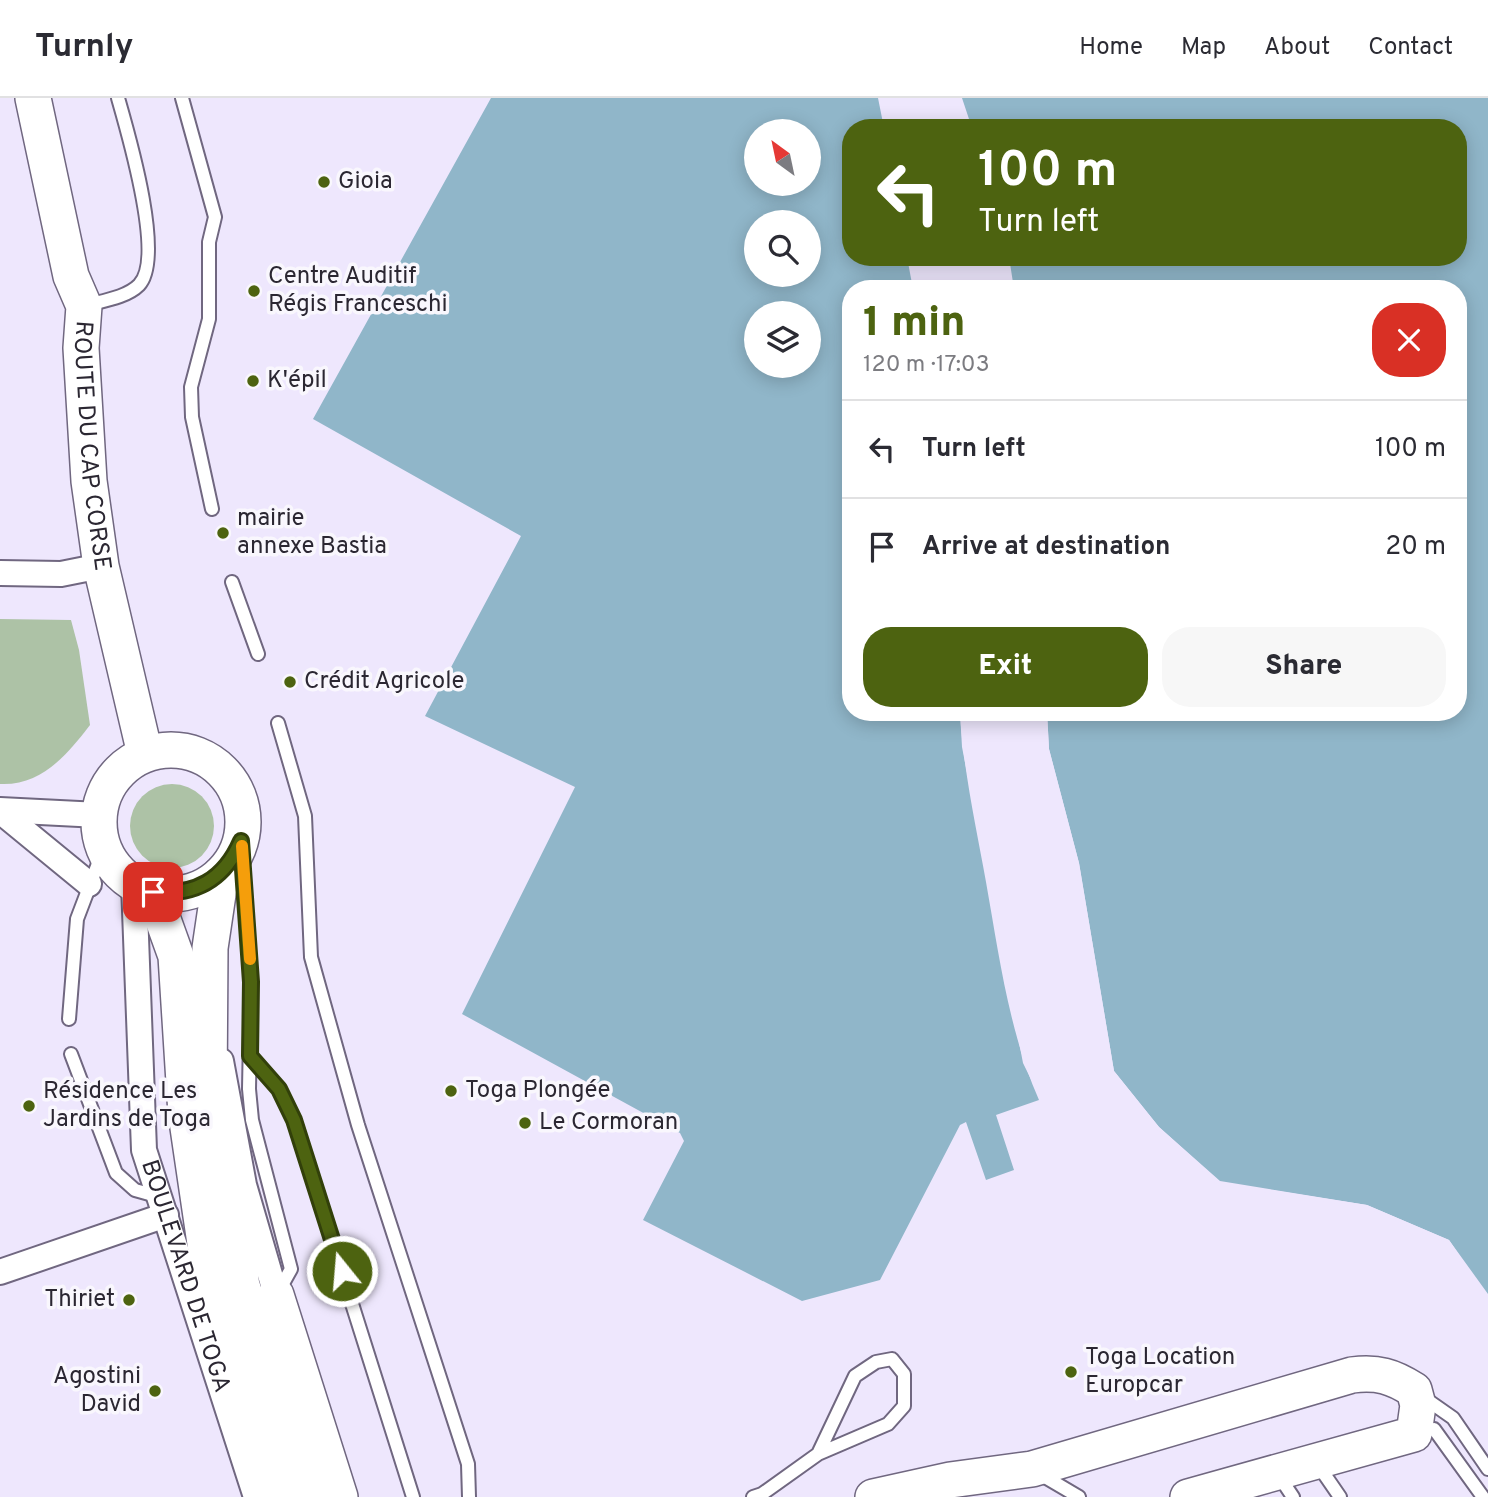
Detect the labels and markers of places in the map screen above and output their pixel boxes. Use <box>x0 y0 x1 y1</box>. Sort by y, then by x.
place label: Gioia <box>338 167 393 197</box>
marker: Gioia <box>316 174 332 190</box>
place label: Centre Auditif Régis Franceschi <box>268 262 448 320</box>
marker: Centre Auditif Régis Franceschi <box>246 283 262 299</box>
place label: K'épil <box>267 366 327 396</box>
marker: K'épil <box>245 373 261 389</box>
place label: mairie annexe Bastia <box>237 504 387 562</box>
marker: mairie annexe Bastia <box>215 525 231 541</box>
place label: Crédit Agricole <box>304 667 464 697</box>
marker: Crédit Agricole <box>282 674 298 690</box>
pin <box>123 862 183 922</box>
place label: Toga Plongée <box>465 1076 610 1106</box>
place label: Résidence Les Jardins de Toga <box>43 1077 211 1135</box>
marker: Toga Plongée <box>443 1083 459 1099</box>
marker: Résidence Les Jardins de Toga <box>21 1098 37 1114</box>
place label: Le Cormoran <box>539 1108 678 1138</box>
marker: Le Cormoran <box>517 1115 533 1131</box>
place label: Thiriet <box>44 1285 115 1315</box>
marker: Thiriet <box>121 1292 137 1308</box>
place label: Toga Location Europcar <box>1085 1343 1235 1401</box>
place label: Agostini David <box>53 1362 141 1420</box>
marker: Toga Location Europcar <box>1063 1364 1079 1380</box>
marker: Agostini David <box>147 1383 163 1399</box>

